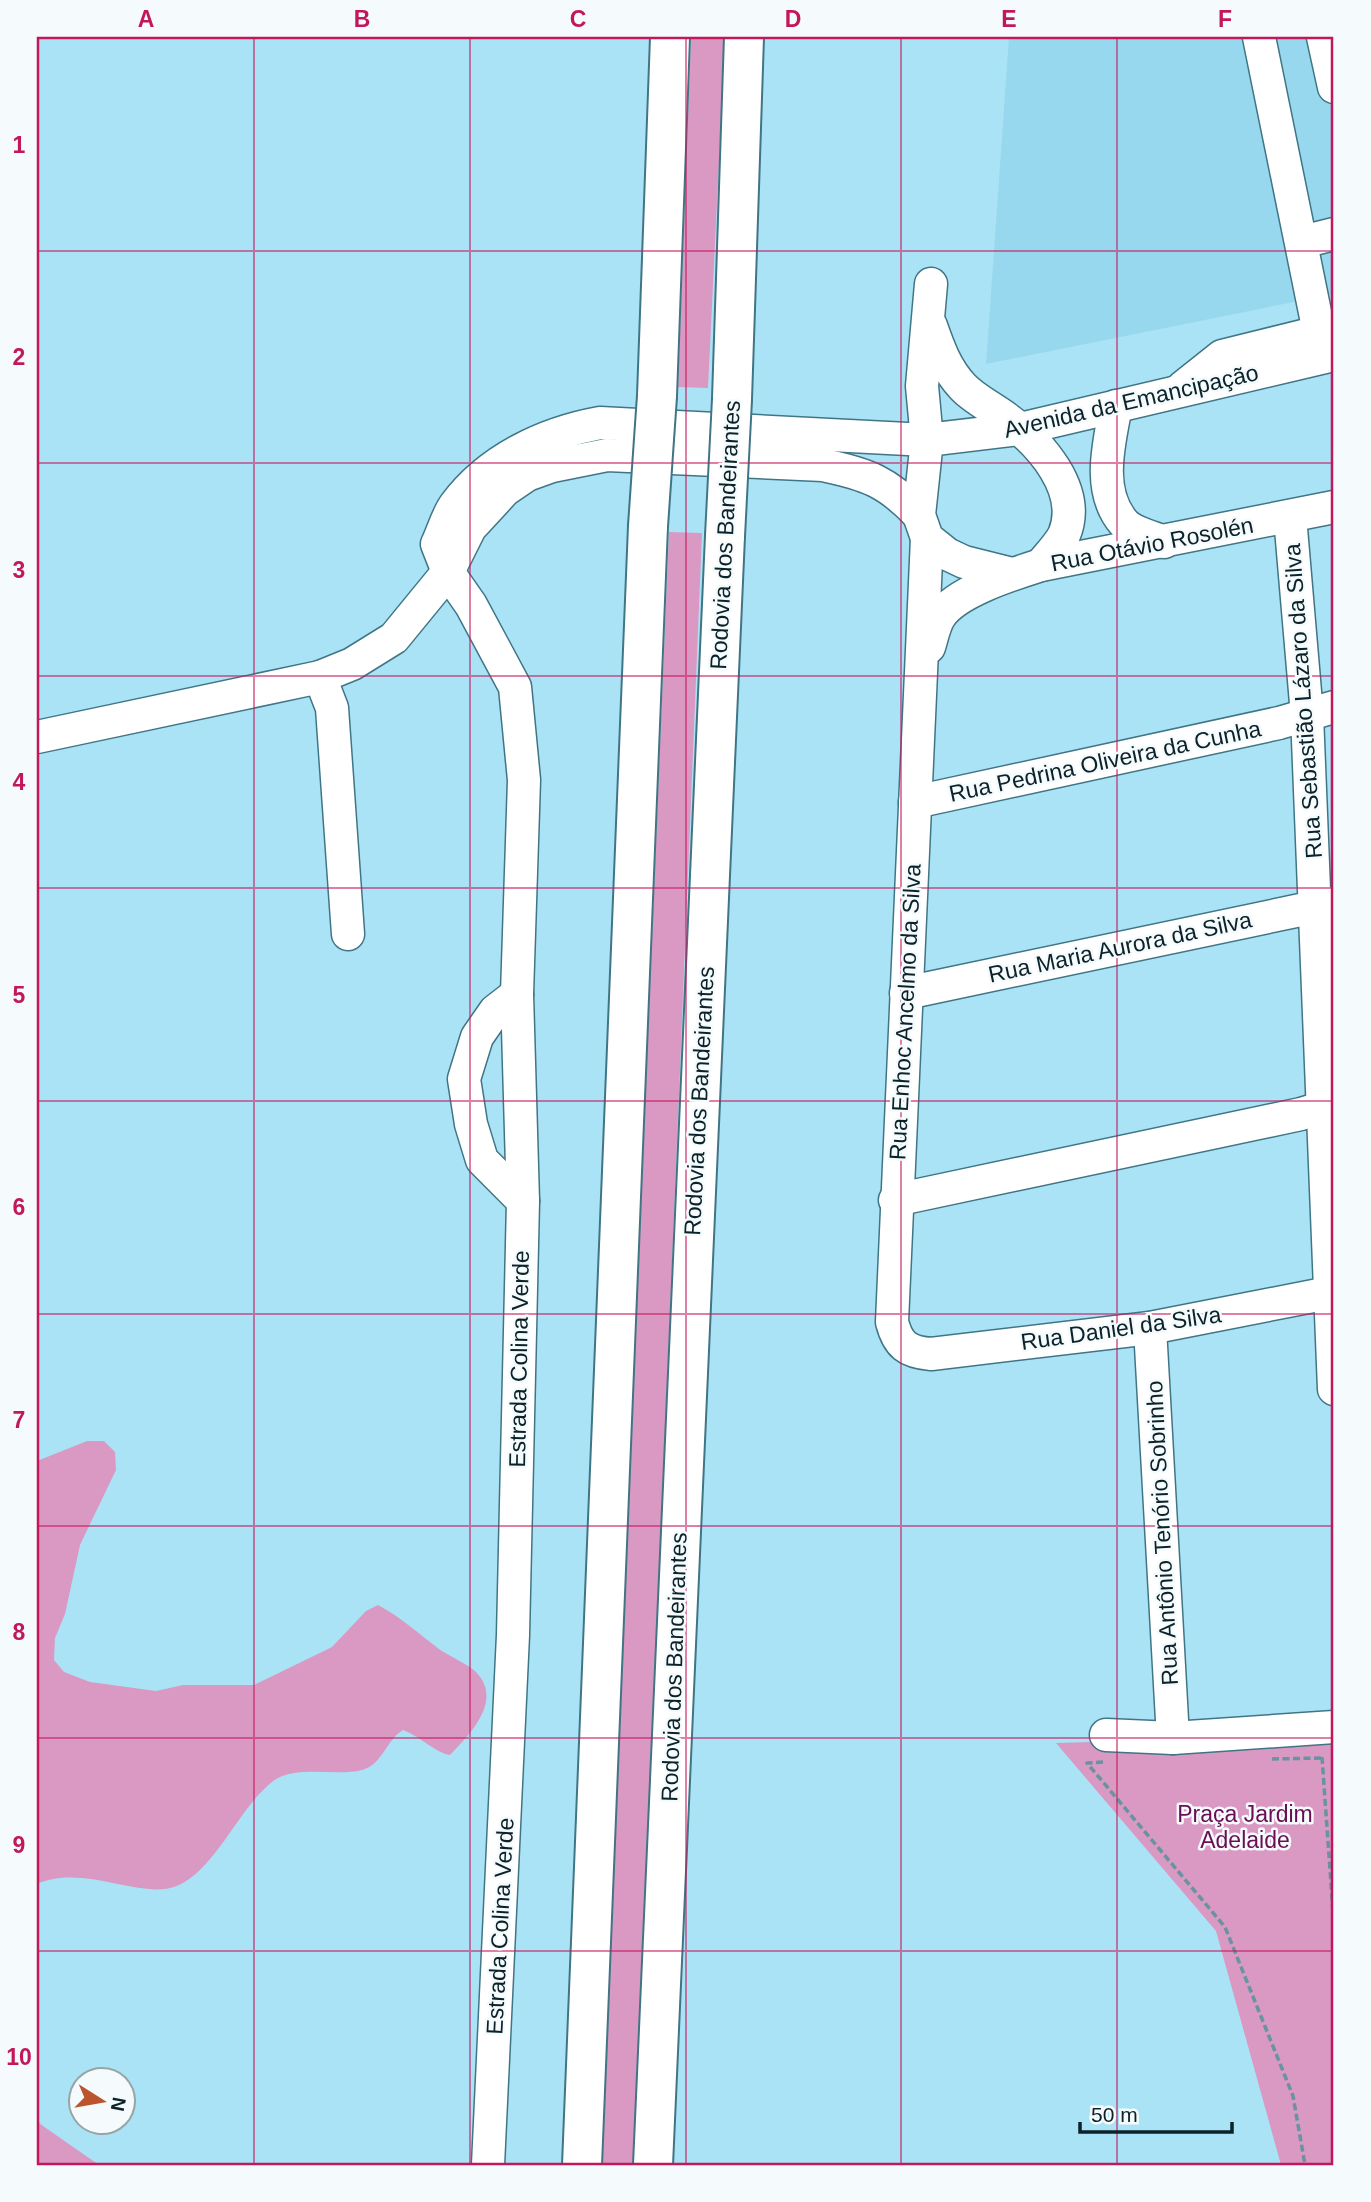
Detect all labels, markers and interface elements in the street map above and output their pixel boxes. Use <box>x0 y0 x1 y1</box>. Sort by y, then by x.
text: A <box>138 6 154 32</box>
text: B <box>354 6 370 32</box>
text: C <box>570 6 586 32</box>
text: D <box>785 6 801 32</box>
text: E <box>1001 6 1017 32</box>
text: F <box>1218 6 1232 32</box>
text: 1 <box>13 132 26 158</box>
text: 2 <box>13 344 25 370</box>
street label: Avenida da Emancipação <box>1001 359 1261 443</box>
street label: Rodovia dos Bandeirantes <box>705 400 745 670</box>
street label: Rua Otávio Rosolén <box>1048 512 1256 576</box>
street label: Rua Sebastião Lázaro da Silva <box>1279 542 1327 859</box>
text: 3 <box>13 557 25 583</box>
street label: Rua Pedrina Oliveira da Cunha <box>947 715 1264 807</box>
text: 4 <box>13 769 26 795</box>
street label: Rua Enhoc Ancelmo da Silva <box>884 863 926 1161</box>
street label: Rua Maria Aurora da Silva <box>986 906 1254 988</box>
street label: Rodovia dos Bandeirantes <box>679 966 719 1236</box>
text: 5 <box>13 982 26 1008</box>
text: 6 <box>13 1194 25 1220</box>
street label: Estrada Colina Verde <box>504 1250 534 1468</box>
street label: Rua Daniel da Silva <box>1019 1301 1223 1355</box>
street label: Rua Antônio Tenório Sobrinho <box>1141 1380 1183 1686</box>
text: 7 <box>13 1407 25 1433</box>
street label: Rodovia dos Bandeirantes <box>656 1532 692 1802</box>
text: 8 <box>13 1619 26 1645</box>
park label: Praça Jardim Adelaide <box>1177 1801 1313 1853</box>
street label: Estrada Colina Verde <box>481 1817 519 2035</box>
text: 9 <box>13 1832 25 1858</box>
text: 10 <box>6 2044 32 2070</box>
north arrow <box>66 2066 136 2136</box>
scale bar <box>1080 2090 1233 2134</box>
text: N <box>107 2095 130 2113</box>
text: 50 m <box>1091 2103 1138 2126</box>

